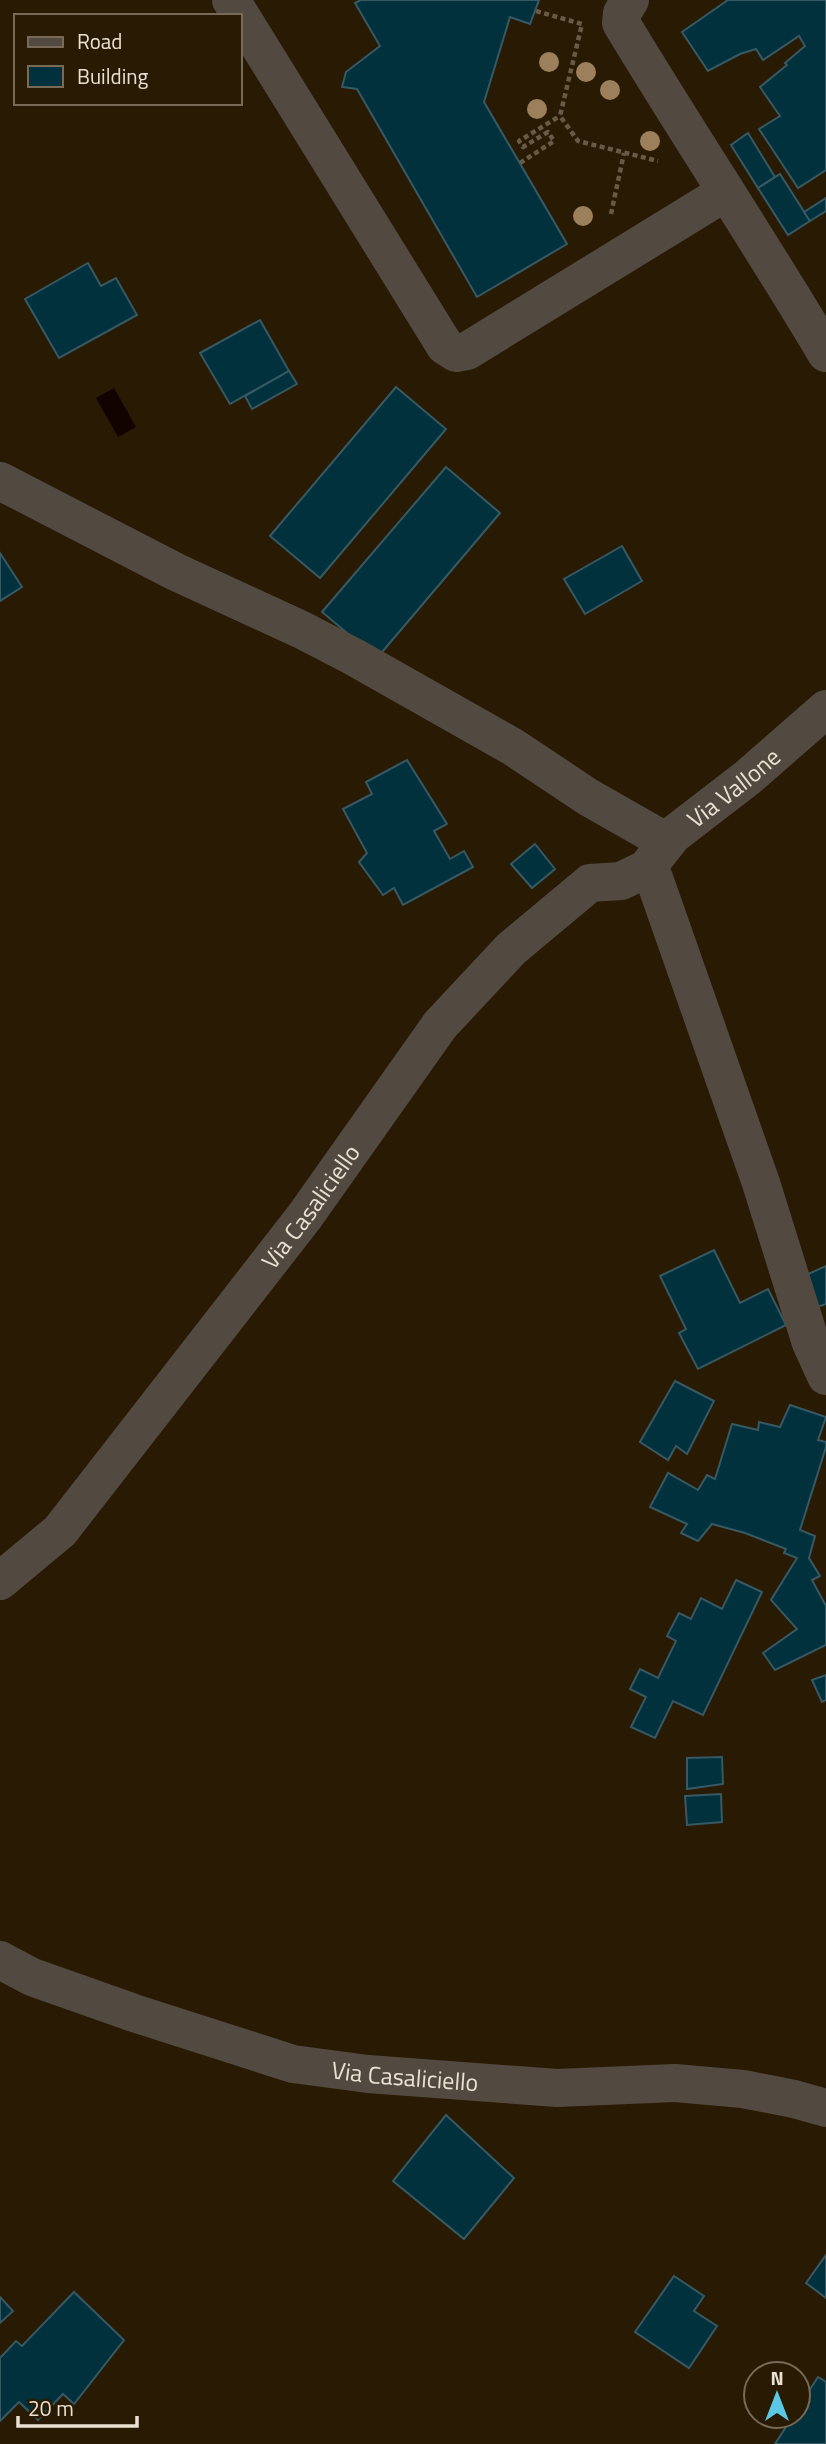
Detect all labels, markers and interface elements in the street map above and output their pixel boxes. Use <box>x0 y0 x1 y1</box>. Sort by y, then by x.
legend <box>14 14 242 105</box>
text: Road <box>77 25 122 57</box>
text: Building <box>77 60 149 92</box>
street label: Via Vallone <box>679 739 788 836</box>
street label: Via Casaliciello <box>252 1137 368 1277</box>
street label: Via Casaliciello <box>329 2051 480 2100</box>
north arrow <box>742 2360 812 2430</box>
text: N <box>770 2363 784 2392</box>
scale bar <box>18 2384 136 2428</box>
text: 20 m <box>28 2392 74 2424</box>

